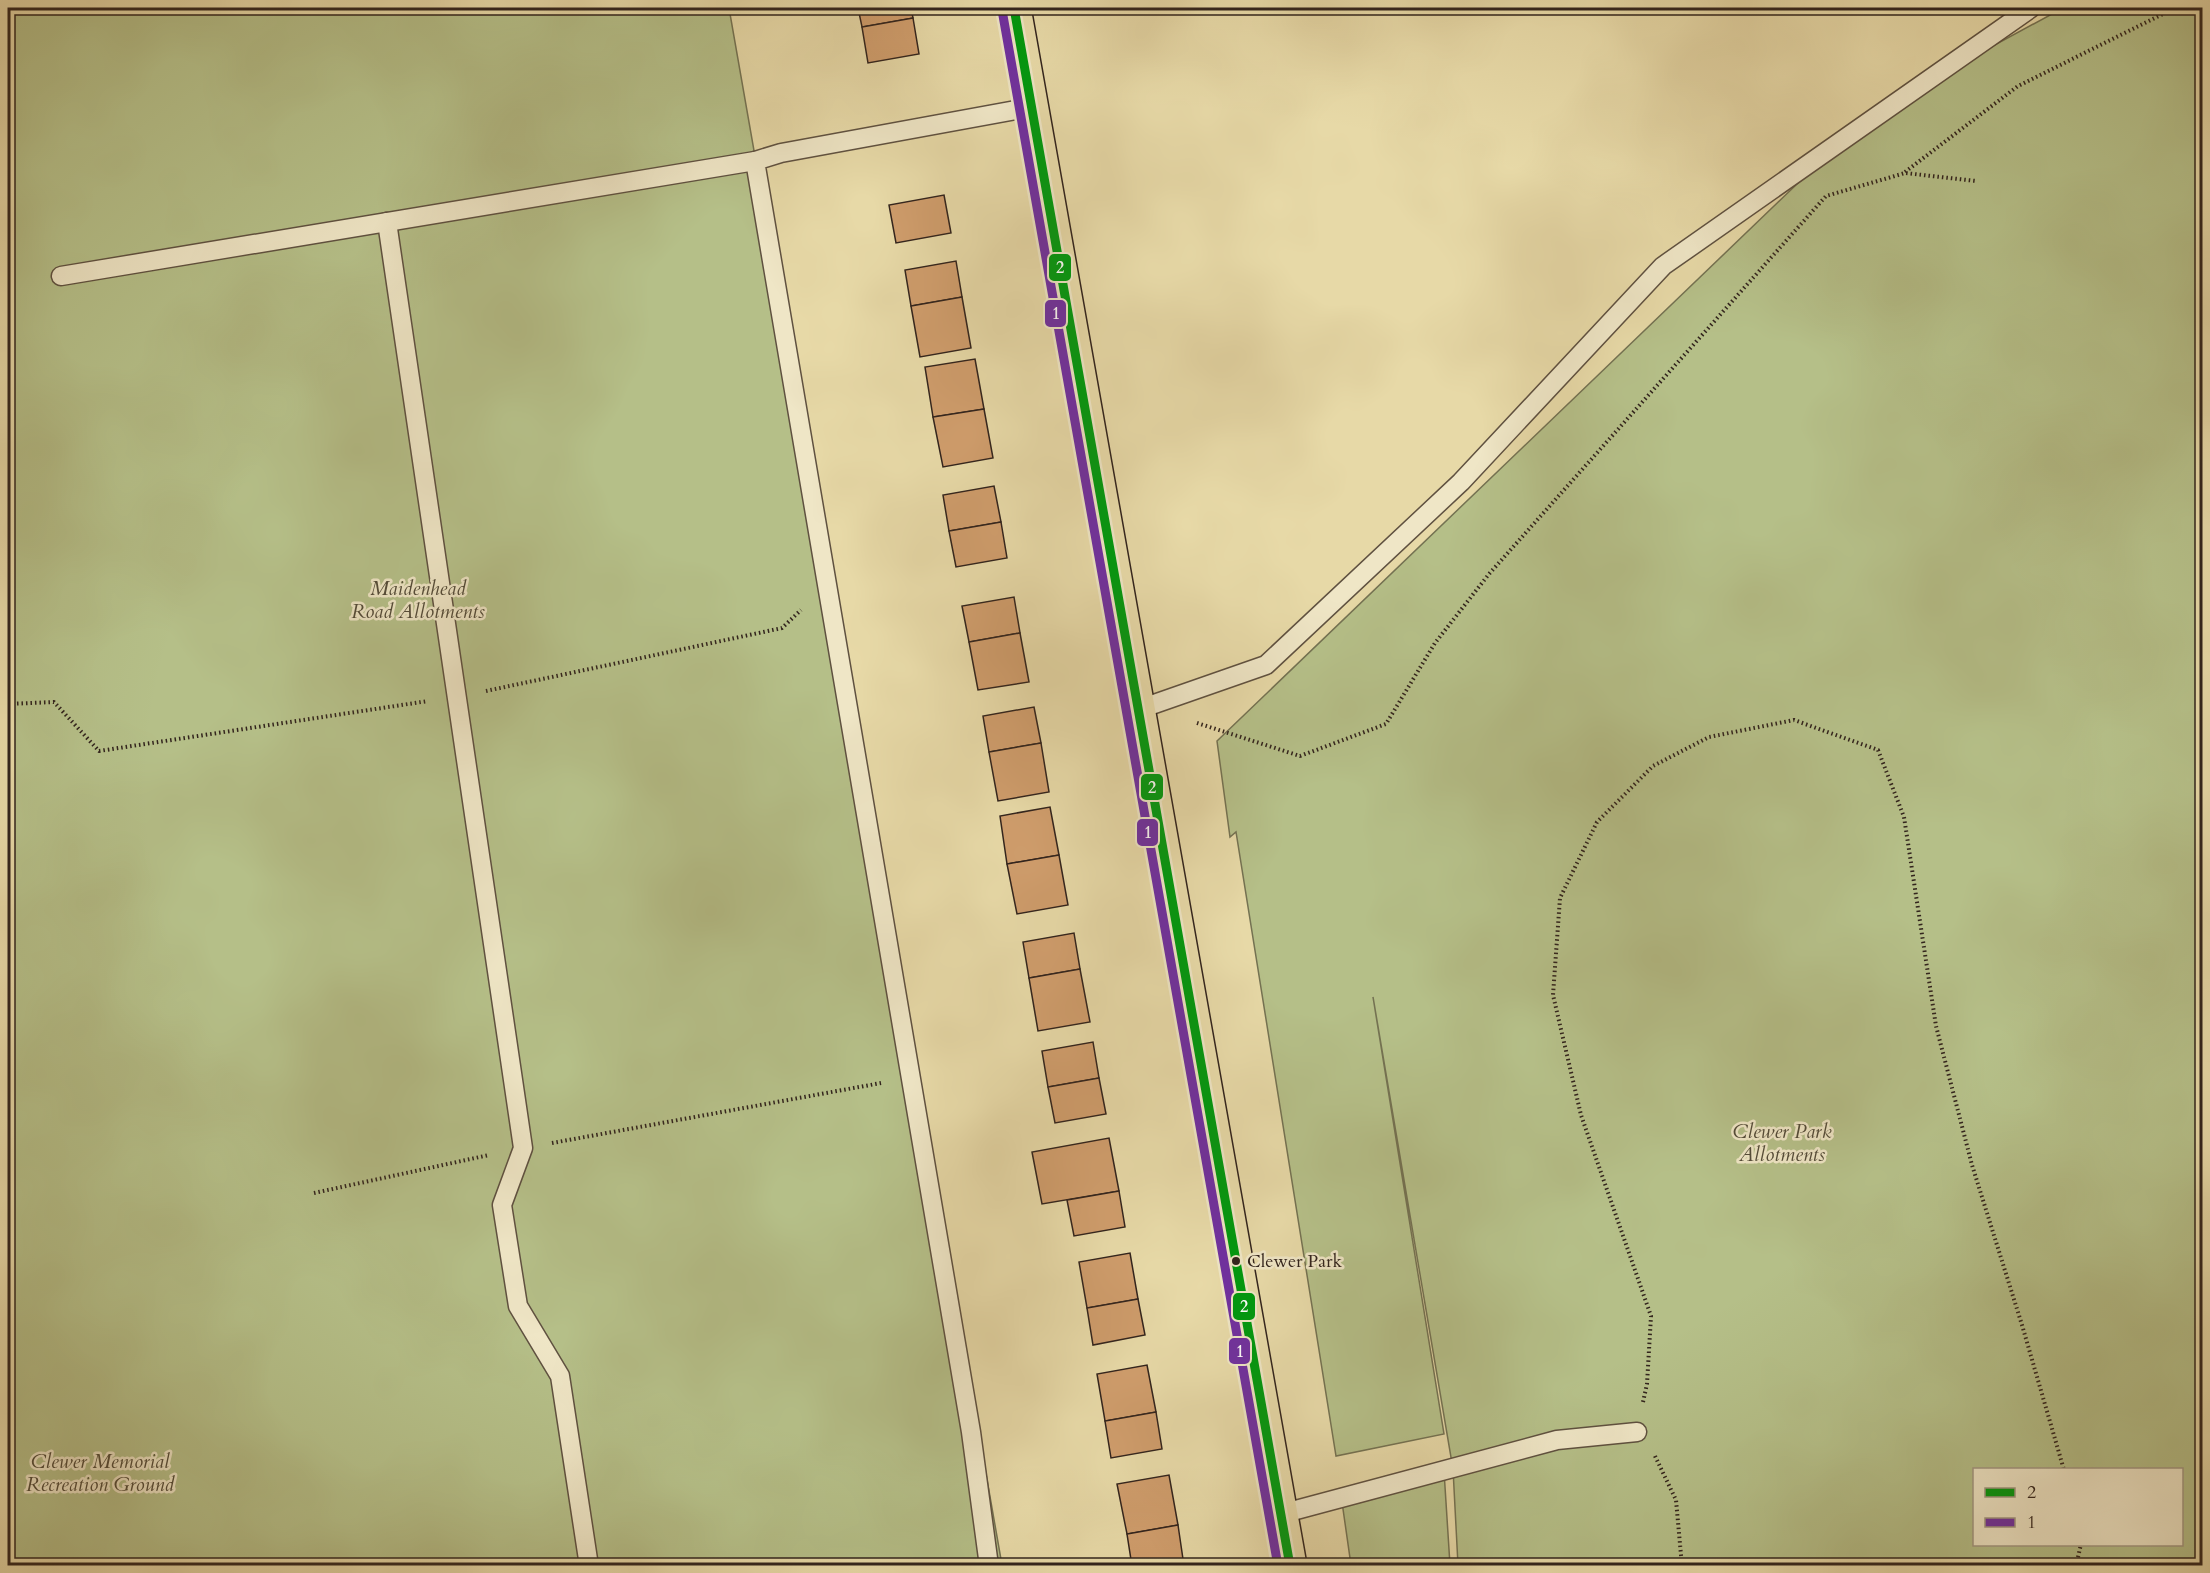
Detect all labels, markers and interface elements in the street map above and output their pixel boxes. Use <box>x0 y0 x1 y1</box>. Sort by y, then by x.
line badge: 2 <box>1048 253 1072 282</box>
text: 2 <box>1056 257 1064 279</box>
line badge: 1 <box>1044 299 1067 328</box>
text: 1 <box>1052 303 1060 325</box>
park label: Maidenhead Road Allotments <box>351 575 485 625</box>
line badge: 2 <box>1140 773 1164 801</box>
text: 2 <box>1148 777 1156 799</box>
line badge: 1 <box>1136 818 1159 847</box>
text: 1 <box>1144 822 1152 844</box>
park label: Clewer Park Allotments <box>1732 1118 1832 1168</box>
place label: Clewer Park <box>1247 1249 1343 1274</box>
marker: Clewer Park <box>1230 1255 1242 1267</box>
line badge: 2 <box>1232 1292 1256 1321</box>
text: 2 <box>1240 1296 1248 1318</box>
line badge: 1 <box>1228 1337 1251 1365</box>
text: 1 <box>1236 1341 1244 1363</box>
park label: Clewer Memorial Recreation Ground <box>26 1448 175 1498</box>
legend <box>1973 1468 2183 1546</box>
text: 2 <box>2027 1480 2036 1505</box>
text: 1 <box>2027 1510 2036 1535</box>

